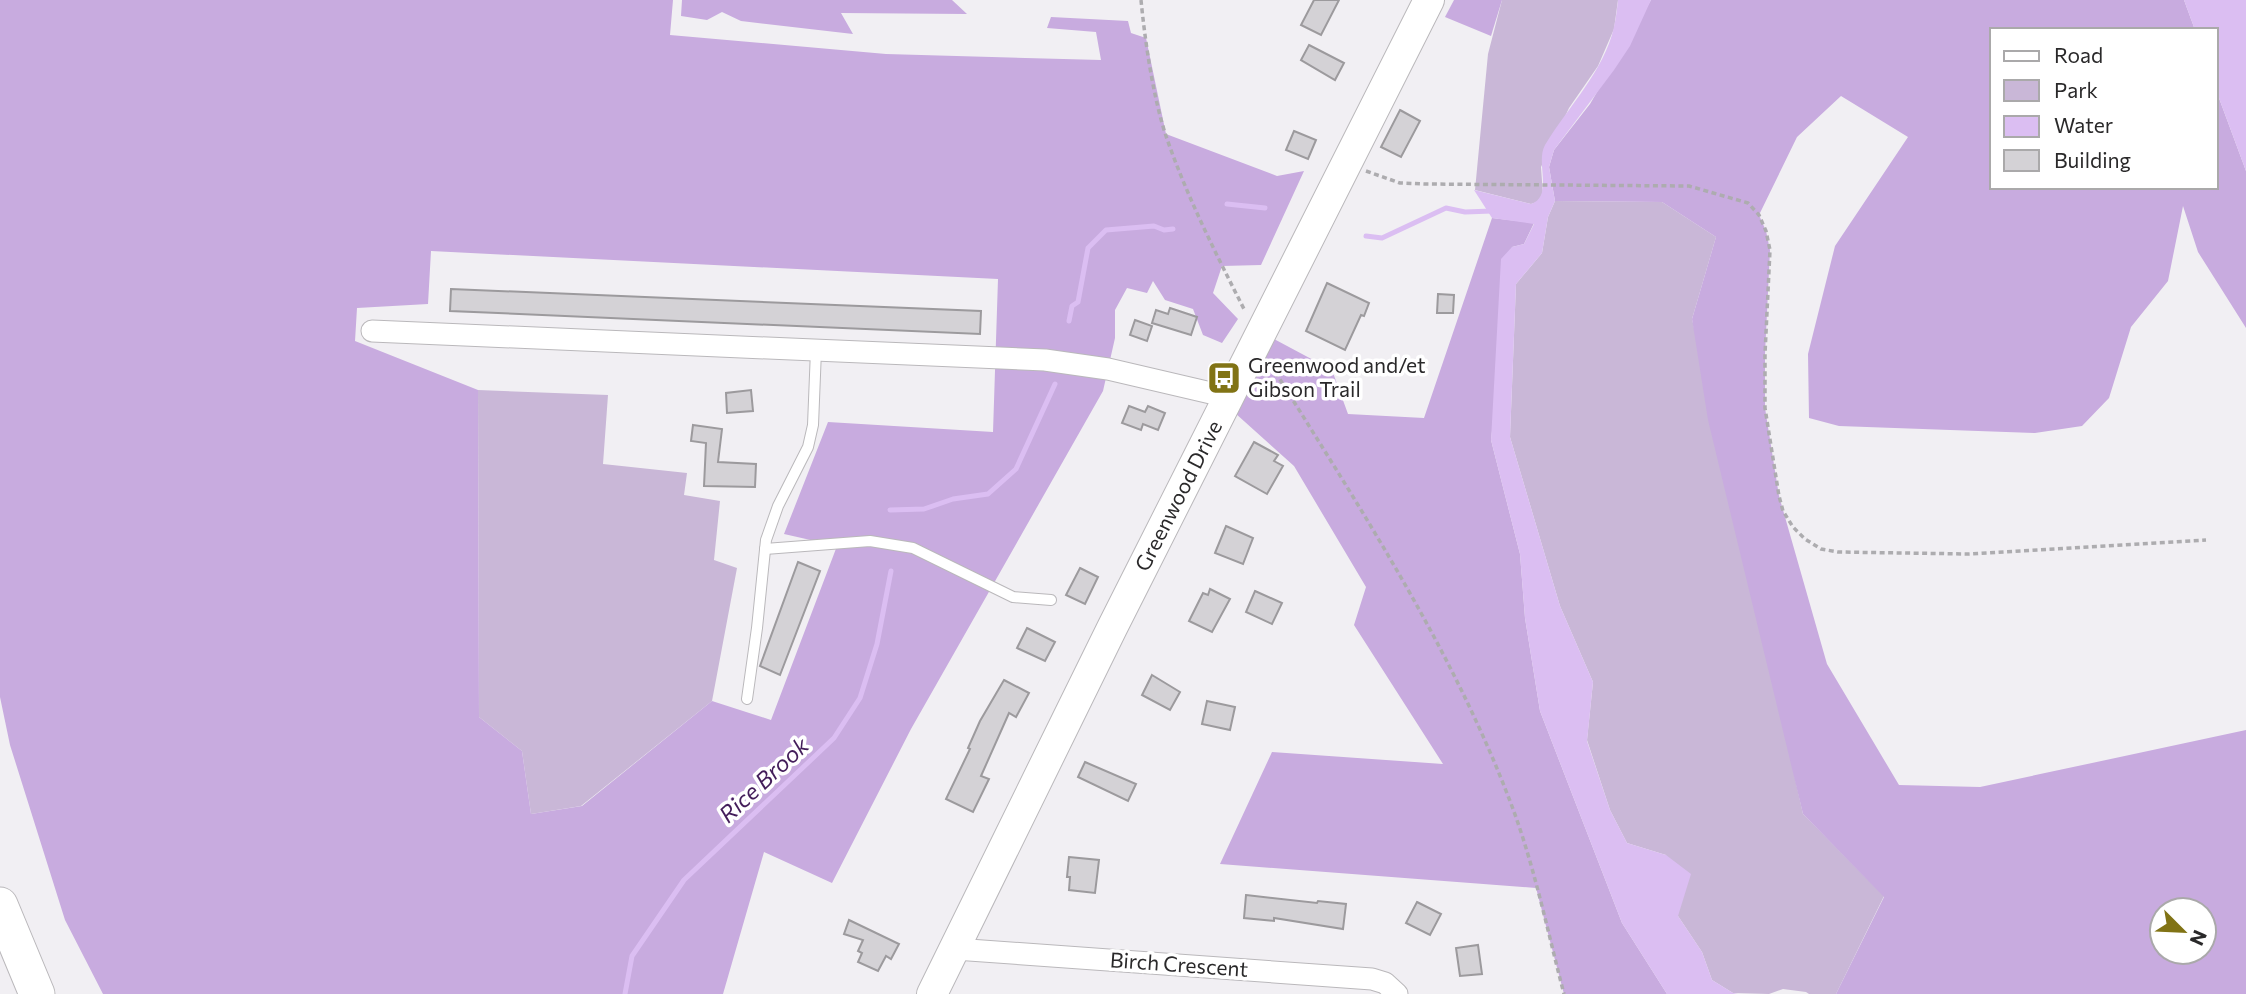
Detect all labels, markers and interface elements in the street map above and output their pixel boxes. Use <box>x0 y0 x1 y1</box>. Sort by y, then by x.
legend <box>1990 28 2218 189</box>
text: Road <box>2054 42 2103 67</box>
text: Park <box>2054 77 2098 102</box>
text: Water <box>2054 112 2113 137</box>
text: Building <box>2054 147 2131 172</box>
place label: Greenwood and/et Gibson Trail <box>1248 352 1426 401</box>
bus stop icon: Greenwood and/et Gibson Trail <box>1205 359 1243 397</box>
street label: Greenwood Drive <box>1129 416 1226 575</box>
water label: Rice Brook <box>713 730 815 828</box>
north arrow <box>2148 896 2218 966</box>
text: N <box>2186 927 2212 949</box>
street label: Birch Crescent <box>1109 946 1249 981</box>

